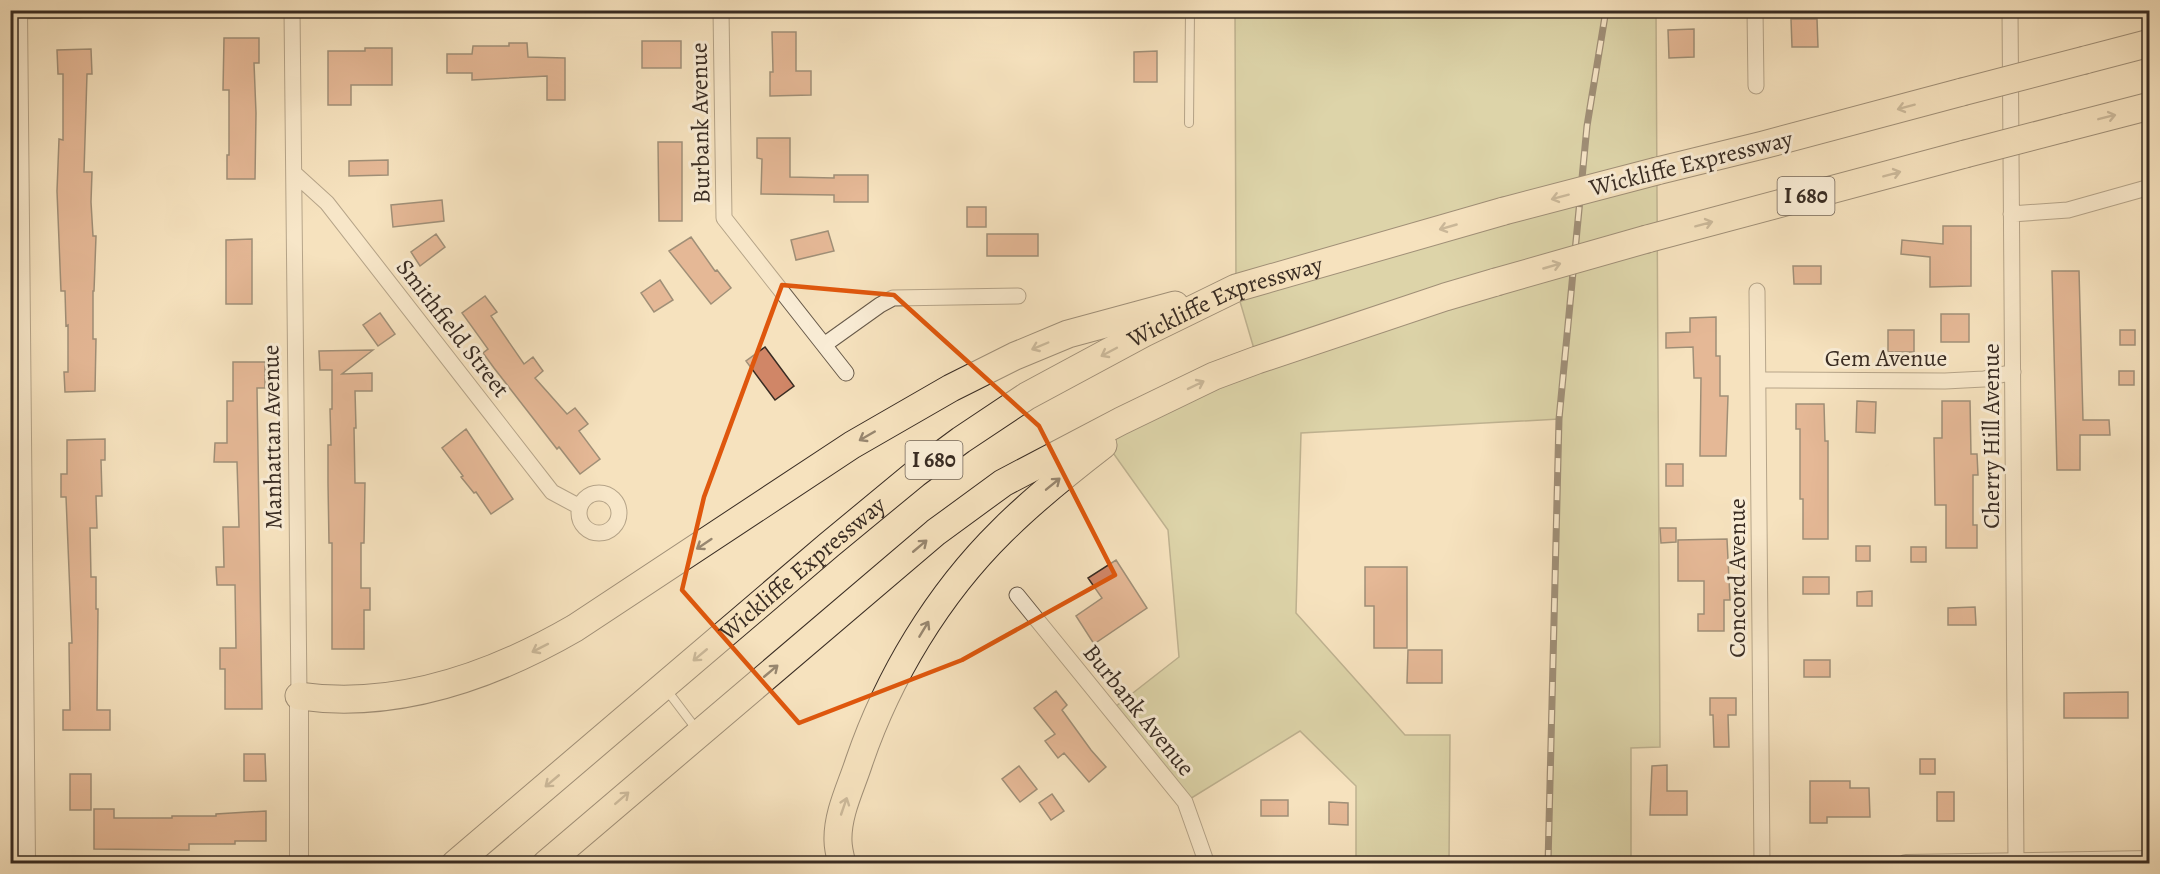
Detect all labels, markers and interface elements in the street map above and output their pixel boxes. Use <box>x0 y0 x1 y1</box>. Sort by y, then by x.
street label: Burbank Avenue <box>683 42 717 204</box>
one-way arrow <box>1897 102 1916 114</box>
one-way arrow <box>2097 111 2116 123</box>
street label: Wickliffe Expressway <box>1585 122 1796 204</box>
one-way arrow <box>1882 167 1901 179</box>
road number: I 680 <box>1778 177 1834 215</box>
one-way arrow <box>1551 191 1570 203</box>
one-way arrow <box>1694 218 1713 229</box>
one-way arrow <box>1439 222 1458 233</box>
street label: Wickliffe Expressway <box>1121 248 1327 356</box>
street label: Smithfield Street <box>389 252 517 404</box>
one-way arrow <box>1542 260 1561 271</box>
one-way arrow <box>1031 341 1049 352</box>
street label: Gem Avenue <box>1825 342 1947 374</box>
street label: Cherry Hill Avenue <box>1975 343 2007 529</box>
street label: Manhattan Avenue <box>254 344 290 530</box>
one-way arrow <box>1100 347 1118 358</box>
one-way arrow <box>1187 378 1205 390</box>
one-way arrow <box>859 431 876 443</box>
road number: I 680 <box>906 441 962 479</box>
one-way arrow <box>1045 478 1061 491</box>
street label: Wickliffe Expressway <box>711 489 892 649</box>
street label: Concord Avenue <box>1721 498 1753 658</box>
one-way arrow <box>697 538 713 550</box>
one-way arrow <box>912 539 927 553</box>
one-way arrow <box>919 621 931 638</box>
street label: Burbank Avenue <box>1076 637 1202 783</box>
one-way arrow <box>531 643 549 654</box>
one-way arrow <box>692 648 708 661</box>
one-way arrow <box>763 665 779 678</box>
one-way arrow <box>545 774 560 788</box>
one-way arrow <box>614 791 629 805</box>
one-way arrow <box>839 797 850 816</box>

